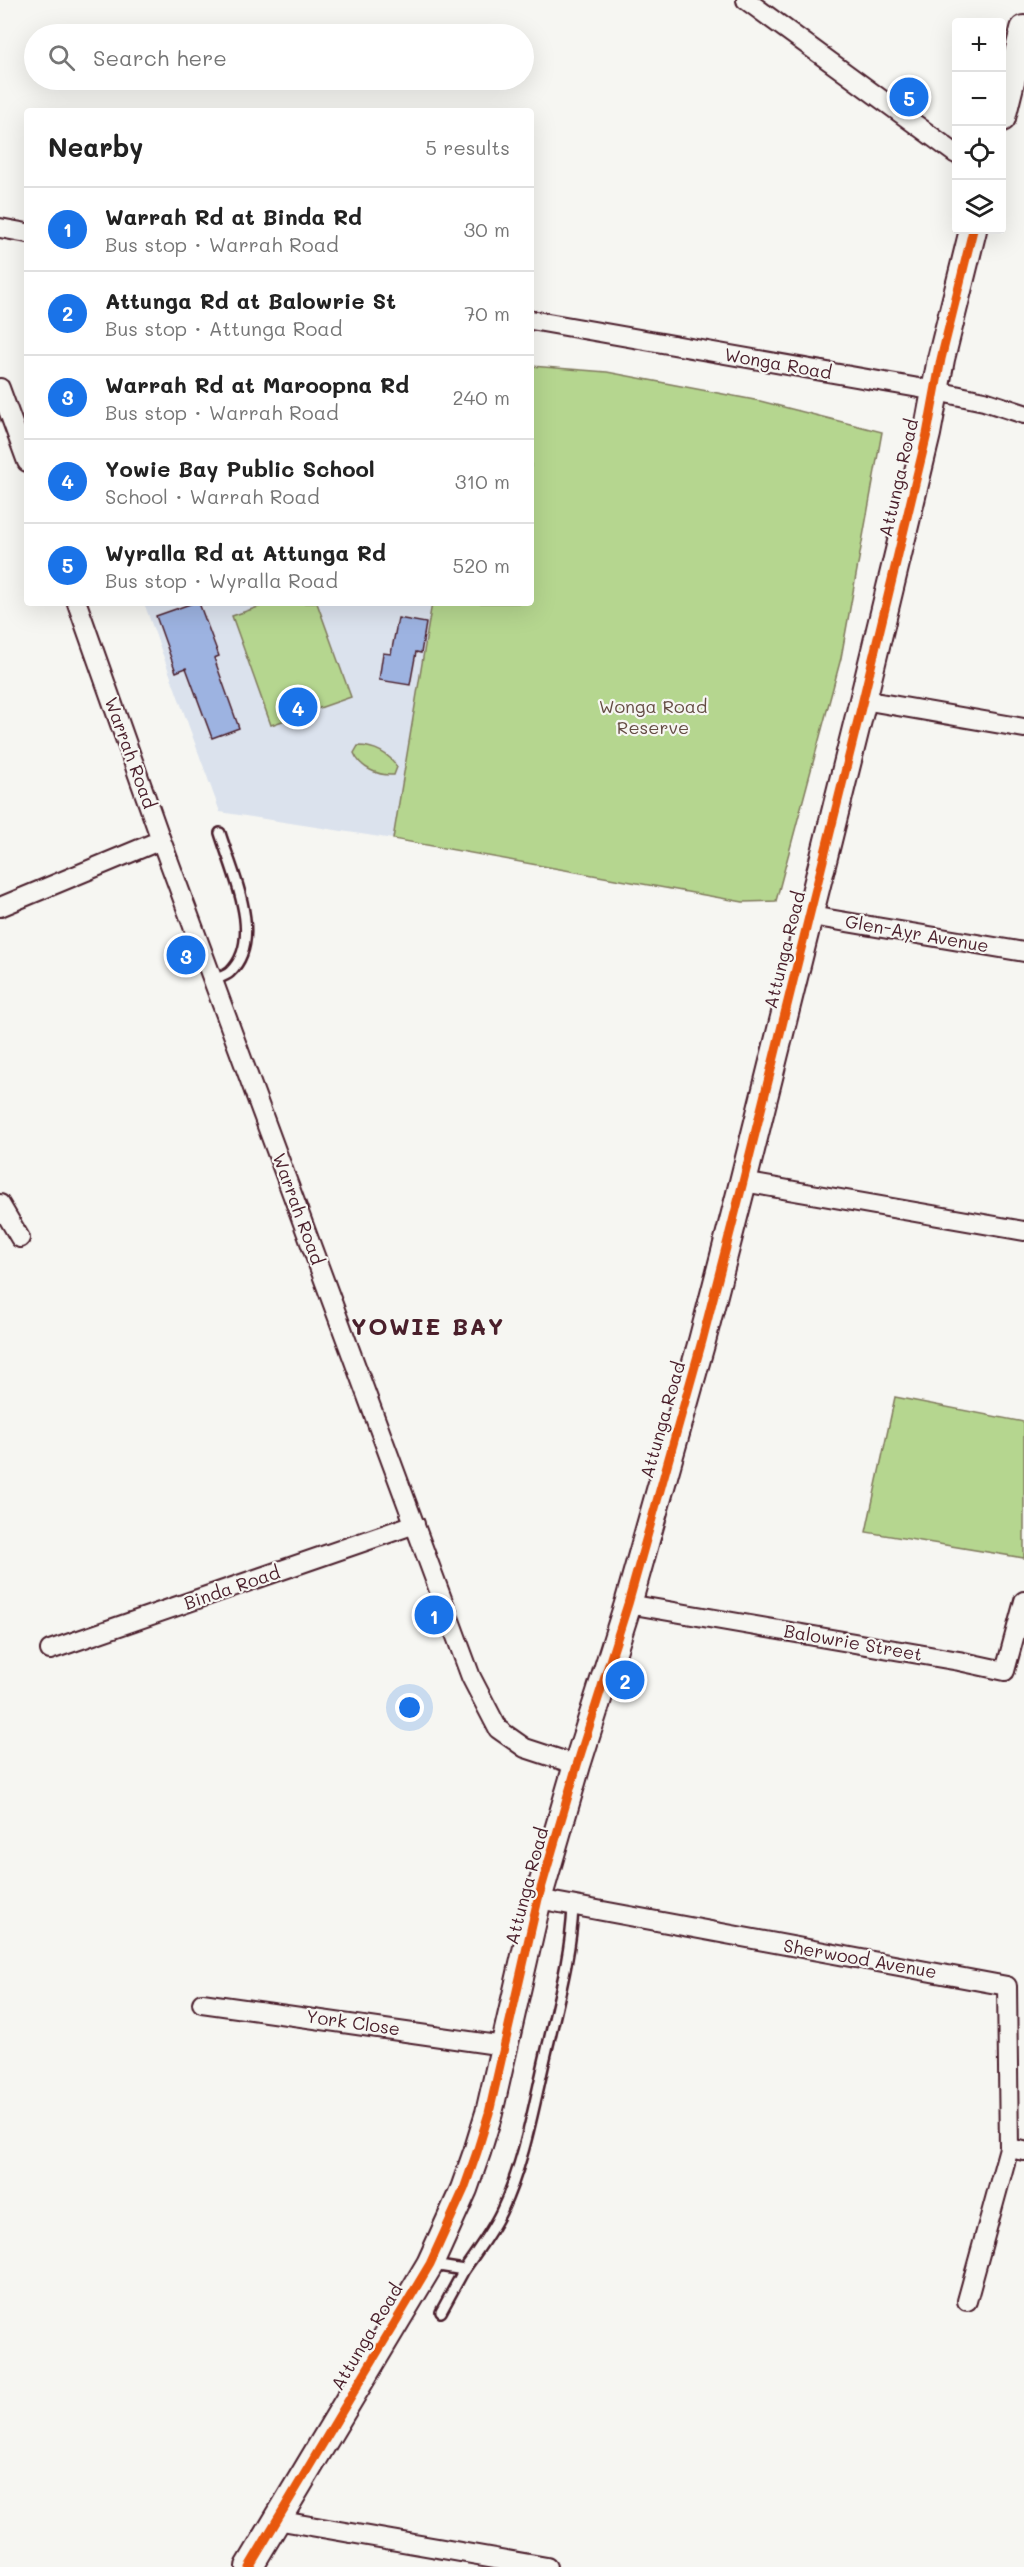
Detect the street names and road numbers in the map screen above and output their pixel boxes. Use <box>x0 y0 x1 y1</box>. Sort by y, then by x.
street label: Wonga Road <box>723 342 834 384</box>
street label: Attunga Road <box>873 416 923 539</box>
street label: Warrah Road <box>100 694 162 812</box>
street label: Attunga Road <box>758 888 810 1011</box>
street label: Glen-Ayr Avenue <box>843 909 991 957</box>
street label: Warrah Road <box>268 1150 330 1268</box>
street label: Attunga Road <box>634 1359 690 1481</box>
street label: Binda Road <box>181 1559 283 1615</box>
street label: Balowrie Street <box>782 1618 924 1666</box>
street label: Attunga Road <box>499 1824 553 1947</box>
street label: Sherwood Avenue <box>782 1933 939 1983</box>
street label: York Close <box>305 2004 402 2040</box>
street label: Attunga Road <box>325 2279 407 2394</box>

